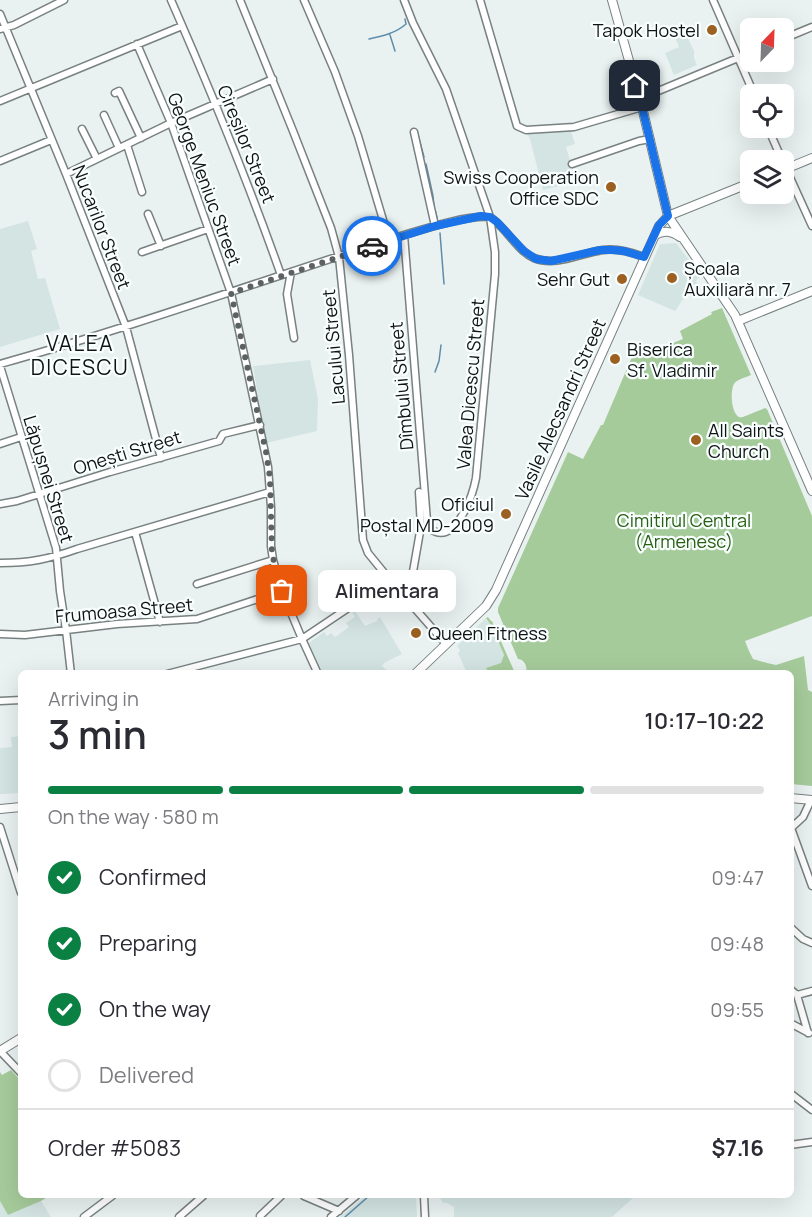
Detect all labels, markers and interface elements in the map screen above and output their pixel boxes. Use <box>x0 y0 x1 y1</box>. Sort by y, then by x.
place label: Tapok Hostel <box>593 18 700 42</box>
north arrow <box>740 18 794 72</box>
map controls <box>740 18 794 204</box>
marker: Tapok Hostel <box>705 23 719 37</box>
pin <box>609 60 660 111</box>
icon: home <box>618 69 651 102</box>
street label: Cireșilor Street <box>212 81 282 207</box>
button: locate <box>740 84 794 138</box>
street label: George Meniuc Street <box>163 89 247 269</box>
button: layers <box>740 150 794 204</box>
street label: Nucarilor Street <box>67 161 137 293</box>
place label: Swiss Cooperation Office SDC <box>443 165 599 210</box>
marker: Swiss Cooperation Office SDC <box>604 180 618 194</box>
courier <box>342 216 402 276</box>
icon: car <box>356 230 389 263</box>
place label: Școala Auxiliară nr. 7 <box>684 256 791 301</box>
place label: Sehr Gut <box>537 267 610 291</box>
marker: Școala Auxiliară nr. 7 <box>665 271 679 285</box>
marker: Sehr Gut <box>615 272 629 286</box>
street label: Lacului Street <box>316 288 350 406</box>
street label: Valea Dicescu Street <box>451 298 489 470</box>
street label: Vasile Alecsandri Street <box>509 315 611 503</box>
street label: Dîmbului Street <box>383 321 419 451</box>
district label: VALEA DICESCU <box>31 329 129 381</box>
place label: Biserica Sf. Vladimir <box>627 337 718 382</box>
marker: Biserica Sf. Vladimir <box>608 352 622 366</box>
street label: Lăpușnei Street <box>18 412 80 546</box>
place label: All Saints Church <box>708 418 784 463</box>
street label: Onești Street <box>70 424 184 480</box>
marker: All Saints Church <box>689 433 703 447</box>
place label: Oficiul Poștal MD-2009 <box>360 492 494 537</box>
marker: Oficiul Poștal MD-2009 <box>499 507 513 521</box>
park label: Cimitirul Central (Armenesc) <box>617 508 751 553</box>
pin <box>256 565 307 616</box>
callout: Alimentara <box>318 570 456 612</box>
icon: bag <box>265 574 298 607</box>
text: Alimentara <box>335 577 439 604</box>
street label: Frumoasa Street <box>54 592 194 628</box>
place label: Queen Fitness <box>428 621 547 645</box>
marker: Queen Fitness <box>409 626 423 640</box>
text: Arriving in <box>48 685 139 712</box>
text: 10:17–10:22 <box>645 706 764 736</box>
text: 3 min <box>48 707 147 761</box>
text: On the way · 580 m <box>48 803 219 830</box>
icon: check <box>48 861 81 894</box>
text: Confirmed <box>99 862 207 892</box>
text: 09:47 <box>712 864 764 891</box>
icon: check <box>48 927 81 960</box>
text: Preparing <box>99 928 197 958</box>
text: 09:48 <box>710 930 764 957</box>
icon: check <box>48 993 81 1026</box>
text: On the way <box>99 994 211 1024</box>
text: 09:55 <box>710 996 764 1023</box>
text: Delivered <box>99 1060 194 1090</box>
text: Order #5083 <box>48 1133 181 1163</box>
text: $7.16 <box>711 1133 764 1163</box>

